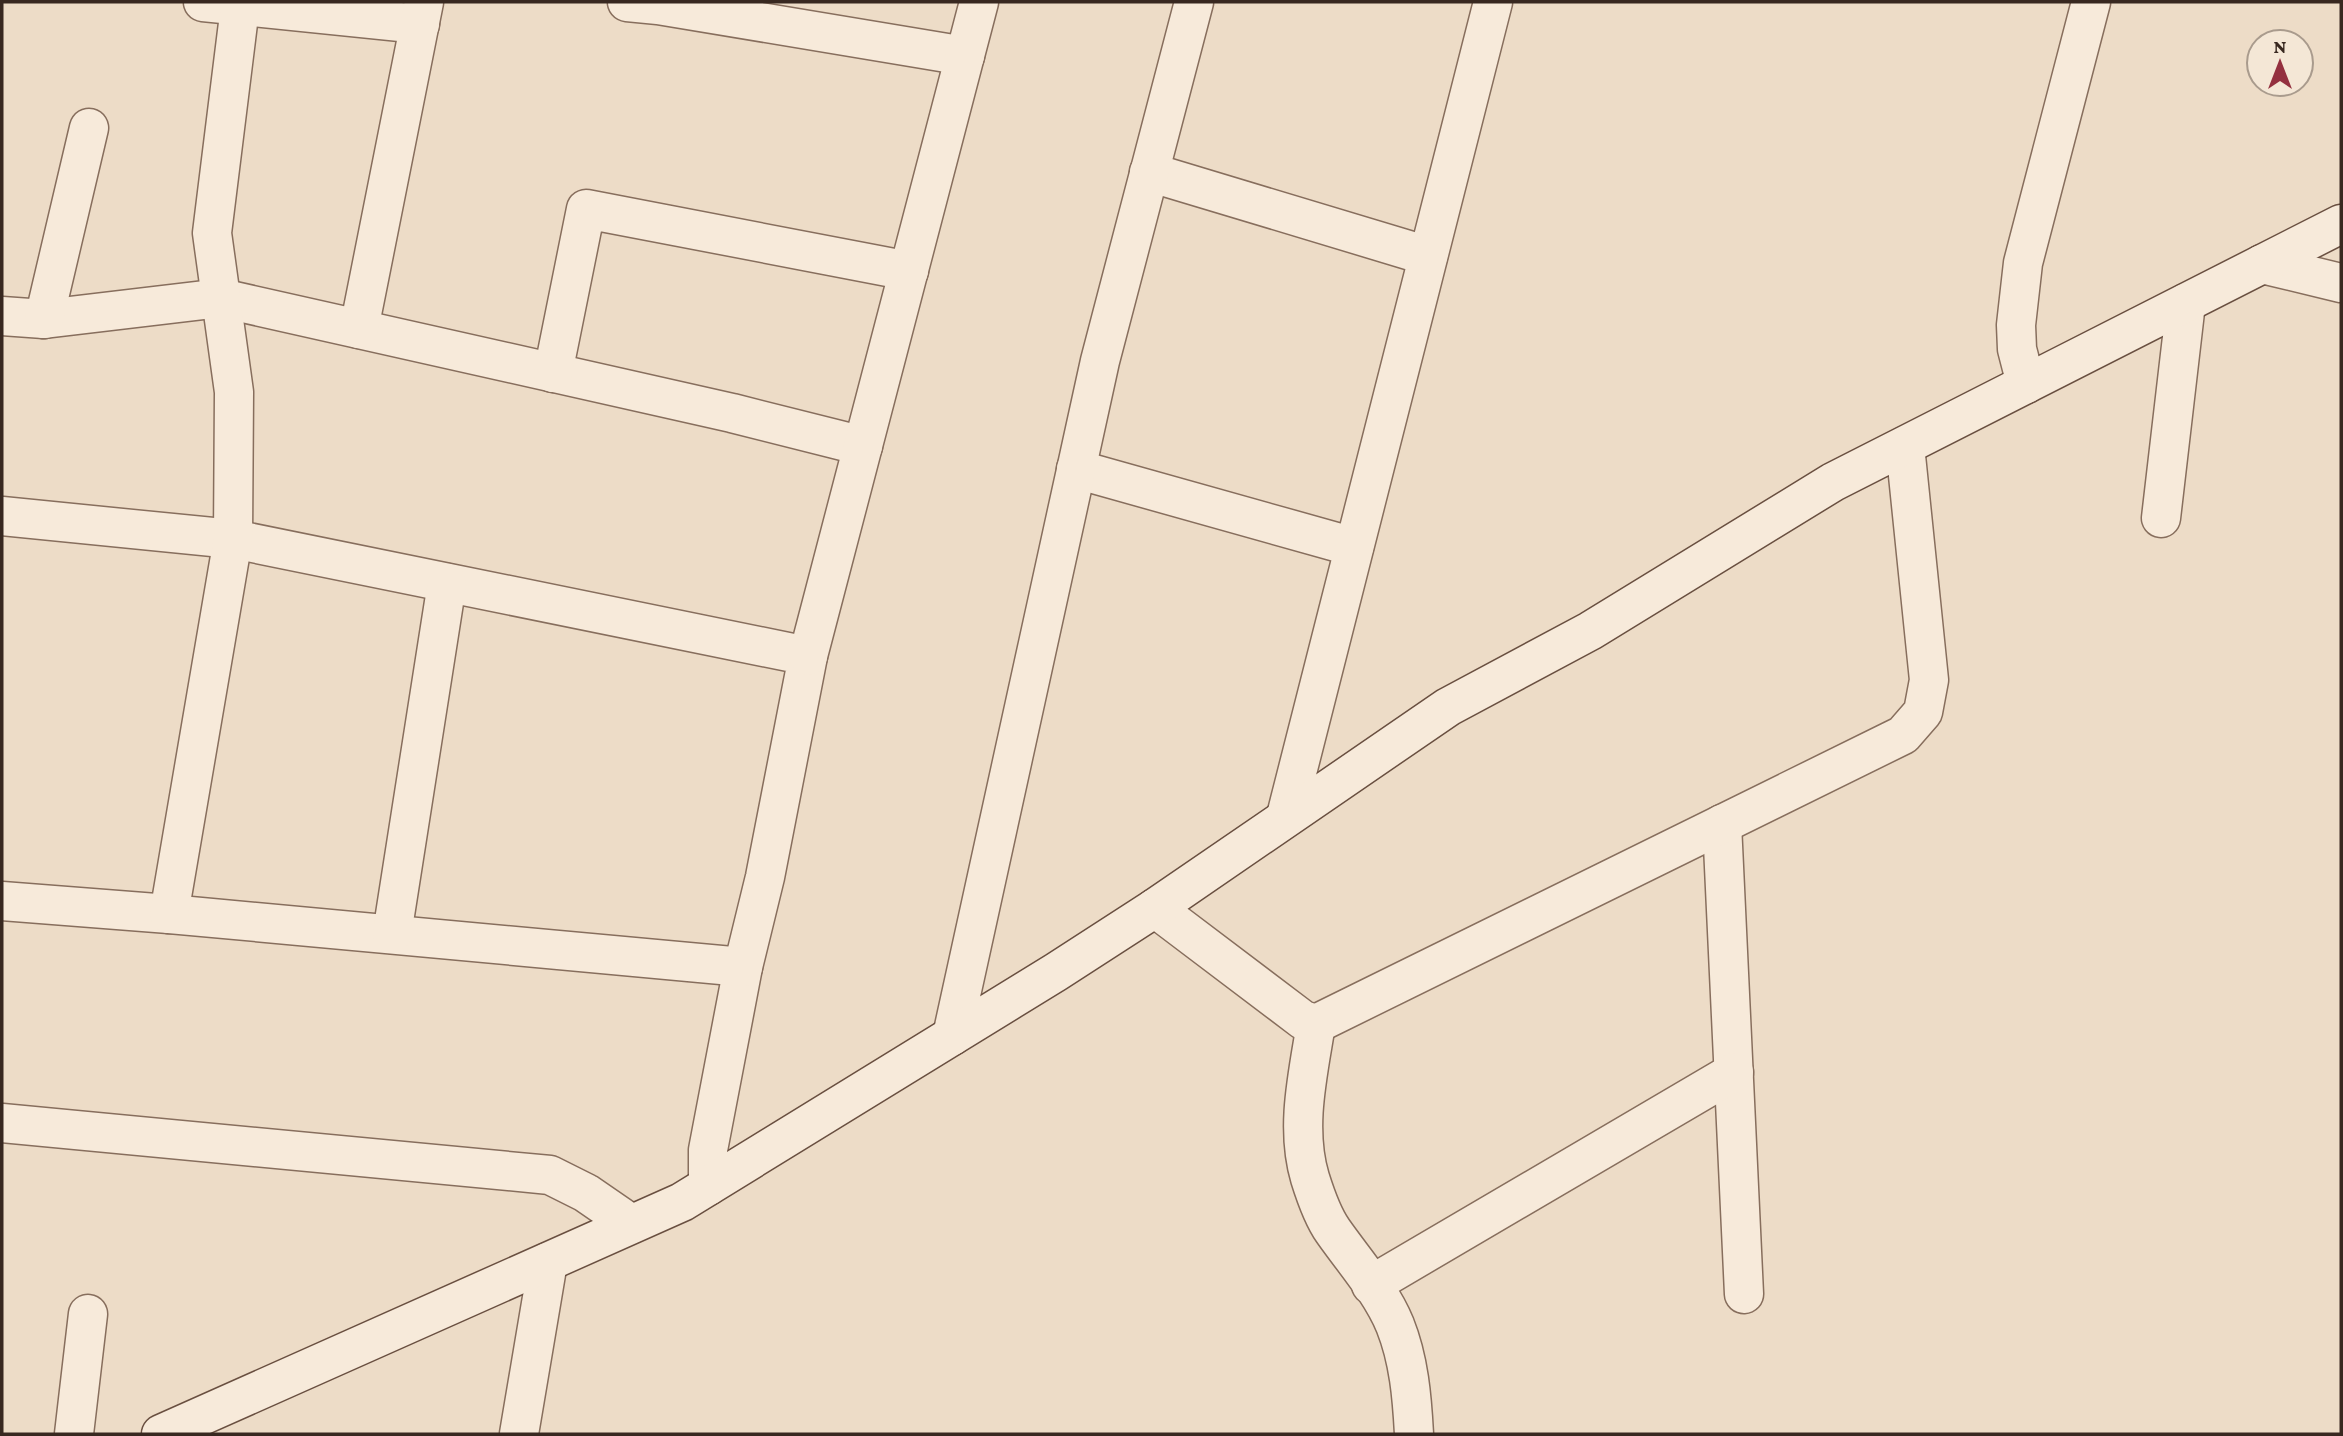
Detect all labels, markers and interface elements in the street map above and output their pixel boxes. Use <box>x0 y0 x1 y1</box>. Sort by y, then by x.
north arrow <box>2245 28 2315 98</box>
text: N <box>2274 36 2287 57</box>

